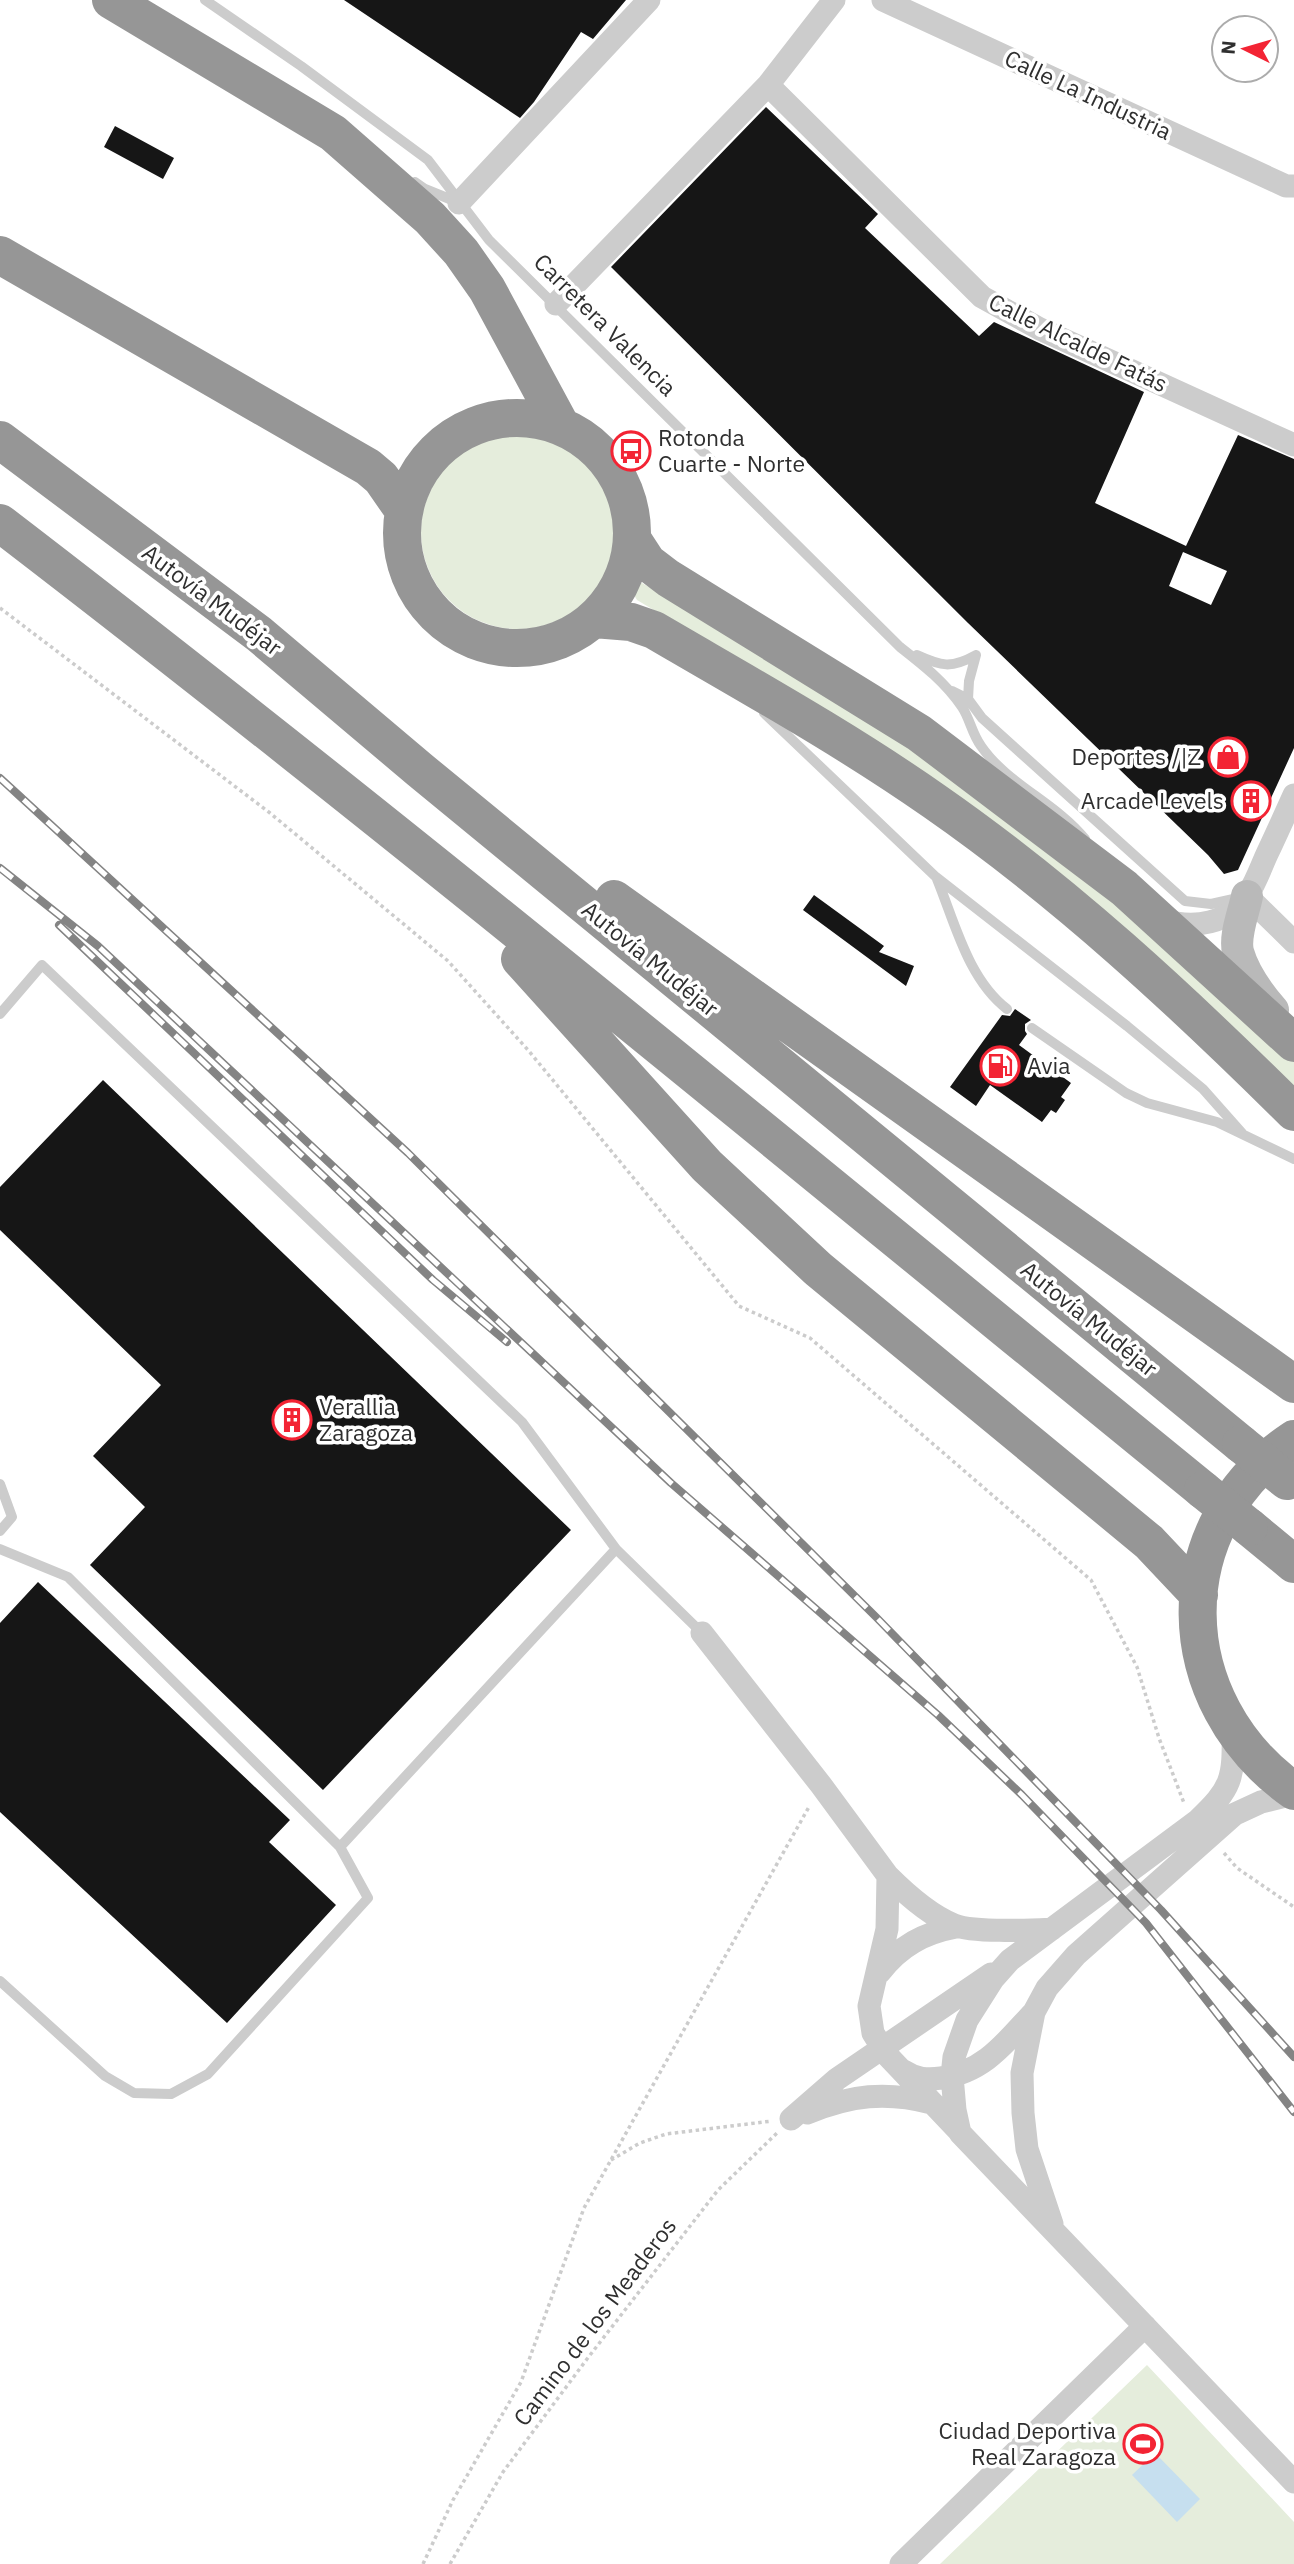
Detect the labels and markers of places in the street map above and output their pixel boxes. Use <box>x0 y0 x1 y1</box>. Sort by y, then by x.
place label: Rotonda Cuarte - Norte <box>658 422 805 478</box>
bus stop icon: Rotonda Cuarte - Norte <box>610 430 652 472</box>
shop icon: Deportes /|Z <box>1207 736 1249 778</box>
place label: Deportes /|Z <box>1072 741 1201 771</box>
building icon: Arcade Levels <box>1230 780 1272 822</box>
place label: Arcade Levels <box>1081 785 1224 815</box>
fuel station icon: Avia <box>979 1045 1021 1087</box>
place label: Avia <box>1027 1050 1071 1080</box>
place label: Verallia Zaragoza <box>319 1391 413 1447</box>
building icon: Verallia Zaragoza <box>271 1399 313 1441</box>
place label: Ciudad Deportiva Real Zaragoza <box>938 2415 1116 2471</box>
sports icon: Ciudad Deportiva Real Zaragoza <box>1122 2423 1164 2465</box>

